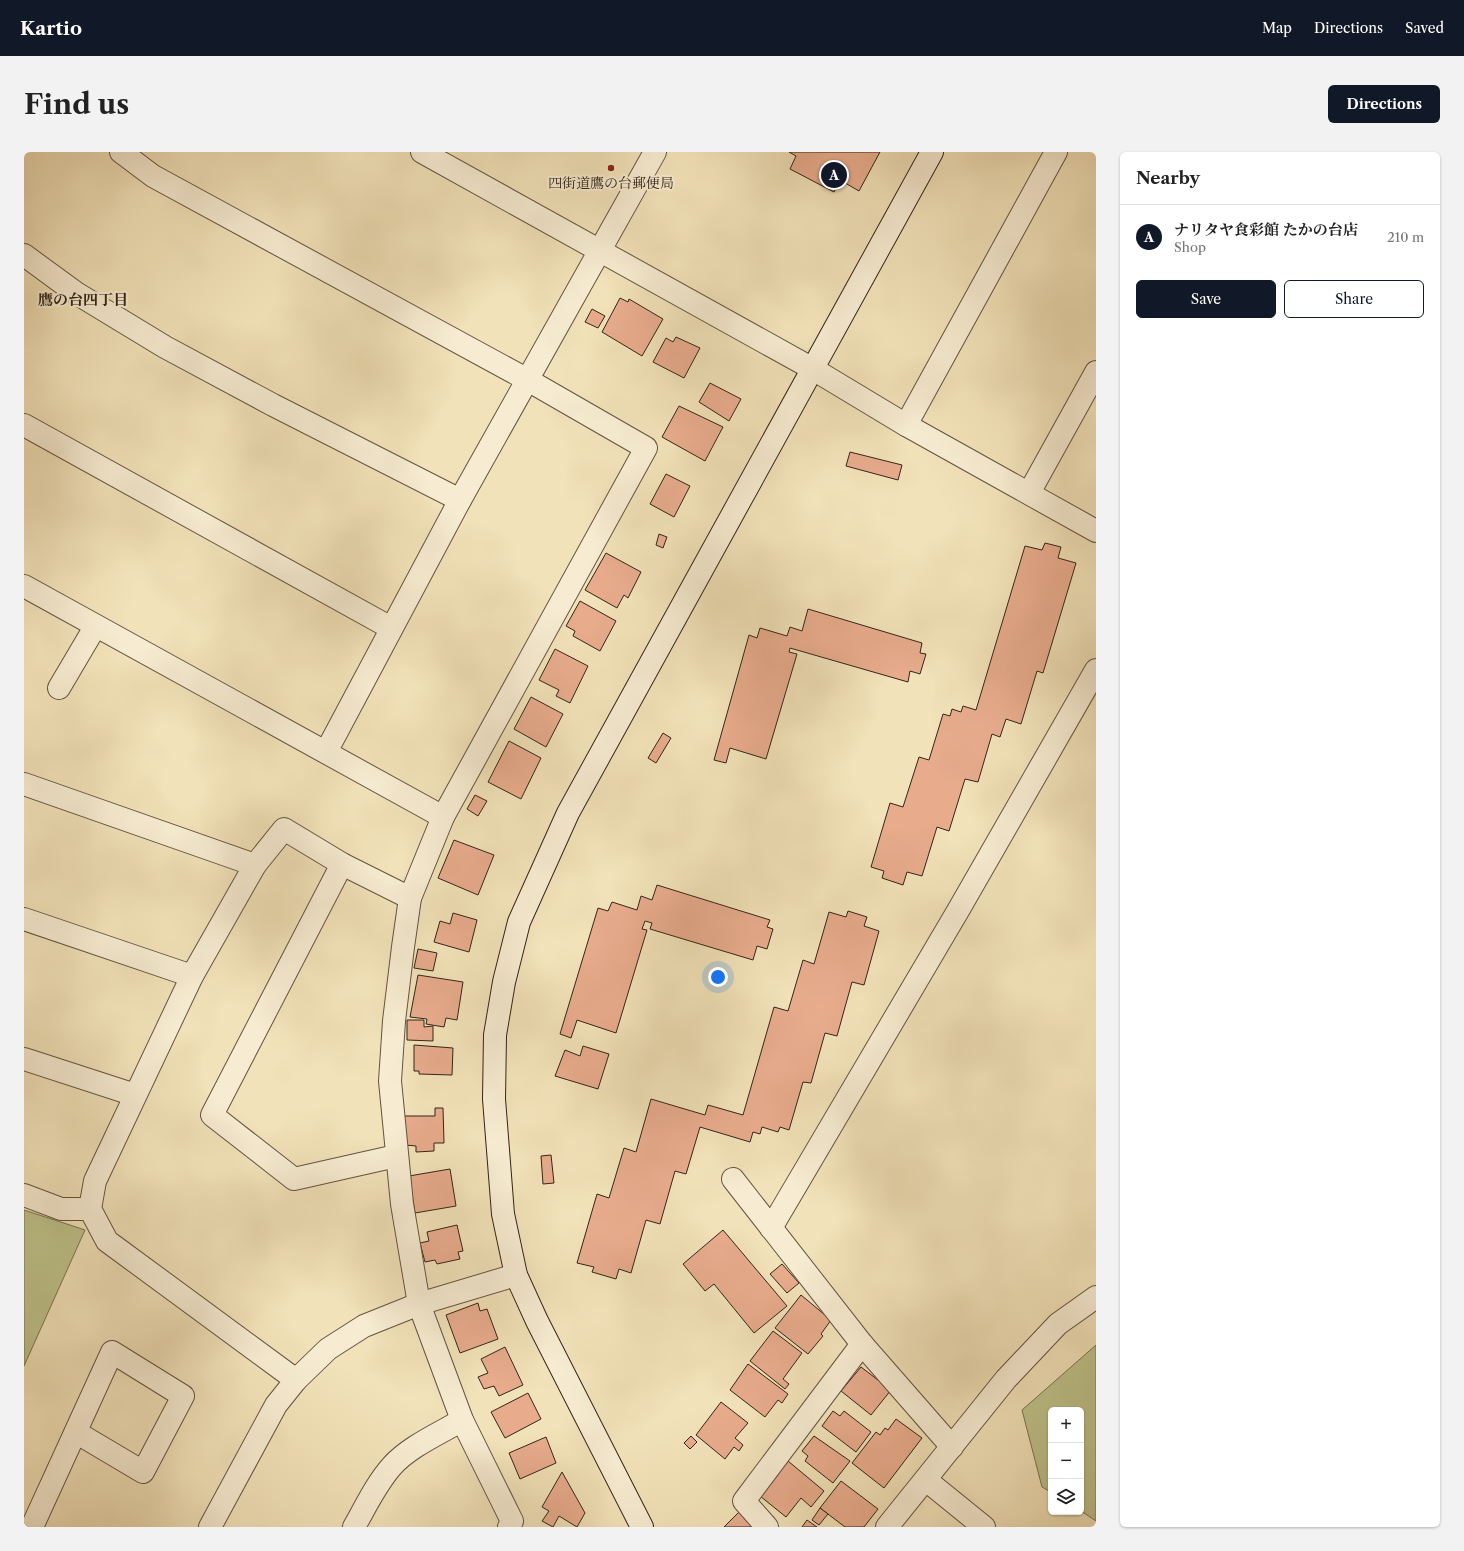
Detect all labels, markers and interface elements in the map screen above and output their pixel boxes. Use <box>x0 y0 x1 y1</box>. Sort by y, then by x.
text: Kartio <box>20 17 82 40</box>
text: Map <box>1262 19 1292 37</box>
text: Directions <box>1314 19 1383 37</box>
text: Saved <box>1405 19 1444 37</box>
button: Directions <box>1328 85 1440 123</box>
text: Find us <box>24 87 129 121</box>
pin: A <box>821 160 847 190</box>
marker: 四街道鷹の台郵便局 <box>606 163 616 173</box>
text: Nearby <box>1136 168 1200 188</box>
place label: 四街道鷹の台郵便局 <box>548 174 674 192</box>
text: ナリタヤ食彩館 たかの台店 <box>1174 220 1358 239</box>
text: A <box>1144 229 1154 245</box>
text: 210 m <box>1387 229 1424 245</box>
text: Shop <box>1174 239 1206 255</box>
button: Save <box>1136 280 1276 318</box>
button: Share <box>1284 280 1424 318</box>
district label: 鷹の台四丁目 <box>38 290 128 309</box>
your location <box>708 967 728 987</box>
map controls <box>1048 1407 1084 1515</box>
button: + <box>1048 1407 1084 1443</box>
button: − <box>1048 1443 1084 1479</box>
button: layers <box>1048 1479 1084 1515</box>

